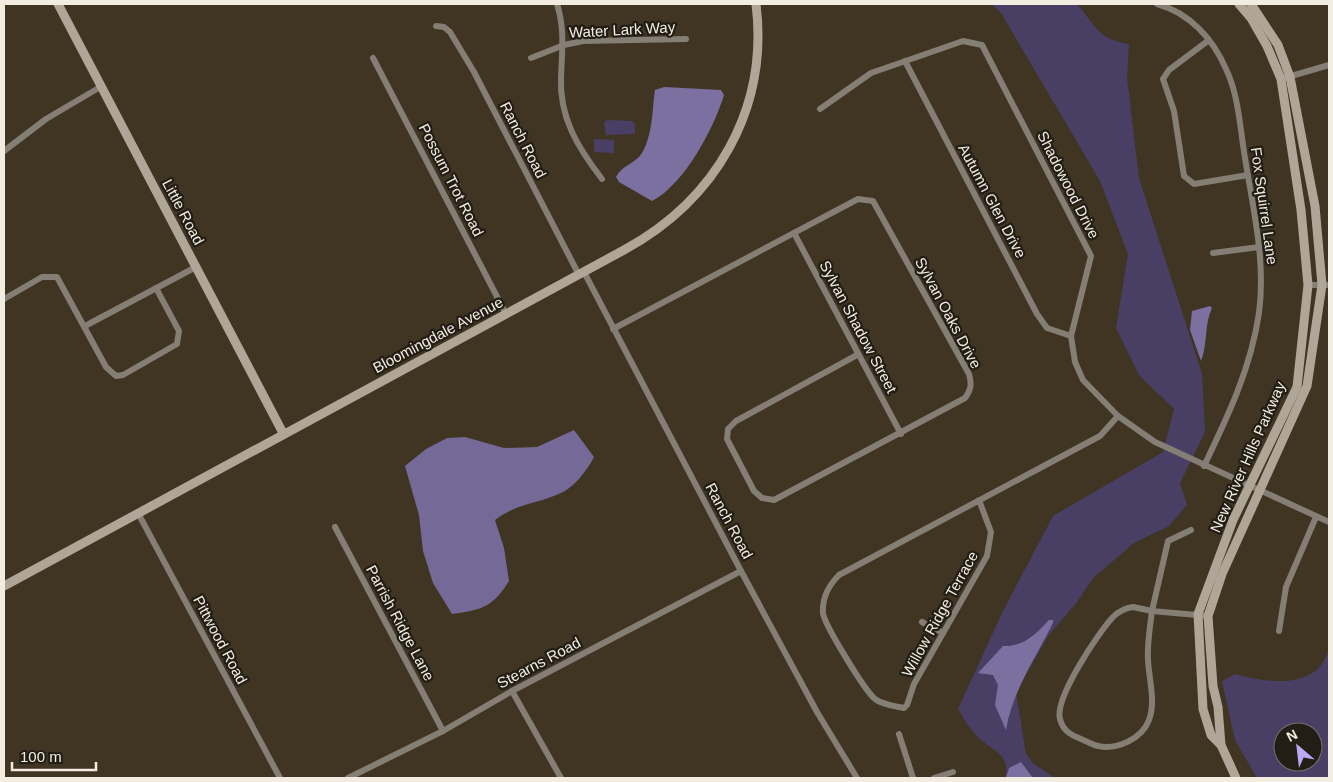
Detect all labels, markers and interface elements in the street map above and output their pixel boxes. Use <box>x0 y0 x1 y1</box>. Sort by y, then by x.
street label: Water Lark Way <box>568 18 676 41</box>
street label: Ranch Road <box>497 99 550 181</box>
street label: Possum Trot Road <box>416 121 487 239</box>
street label: Shadowood Drive <box>1034 128 1103 241</box>
street label: Autumn Glen Drive <box>955 141 1030 261</box>
street label: Fox Squirrel Lane <box>1248 146 1281 266</box>
street label: Little Road <box>159 176 208 247</box>
street label: Sylvan Oaks Drive <box>912 254 985 371</box>
street label: Sylvan Shadow Street <box>816 258 901 397</box>
street label: Bloomingdale Avenue <box>370 293 506 376</box>
street label: New River Hills Parkway <box>1207 378 1289 535</box>
street label: Ranch Road <box>702 480 757 562</box>
street label: Willow Ridge Terrace <box>898 548 981 679</box>
street label: Parrish Ridge Lane <box>363 562 438 683</box>
street label: Pittwood Road <box>190 593 251 687</box>
street label: Stearns Road <box>494 634 583 692</box>
north arrow <box>1273 722 1323 772</box>
text: N <box>1284 726 1300 745</box>
scale bar <box>12 740 96 772</box>
text: 100 m <box>20 748 62 765</box>

